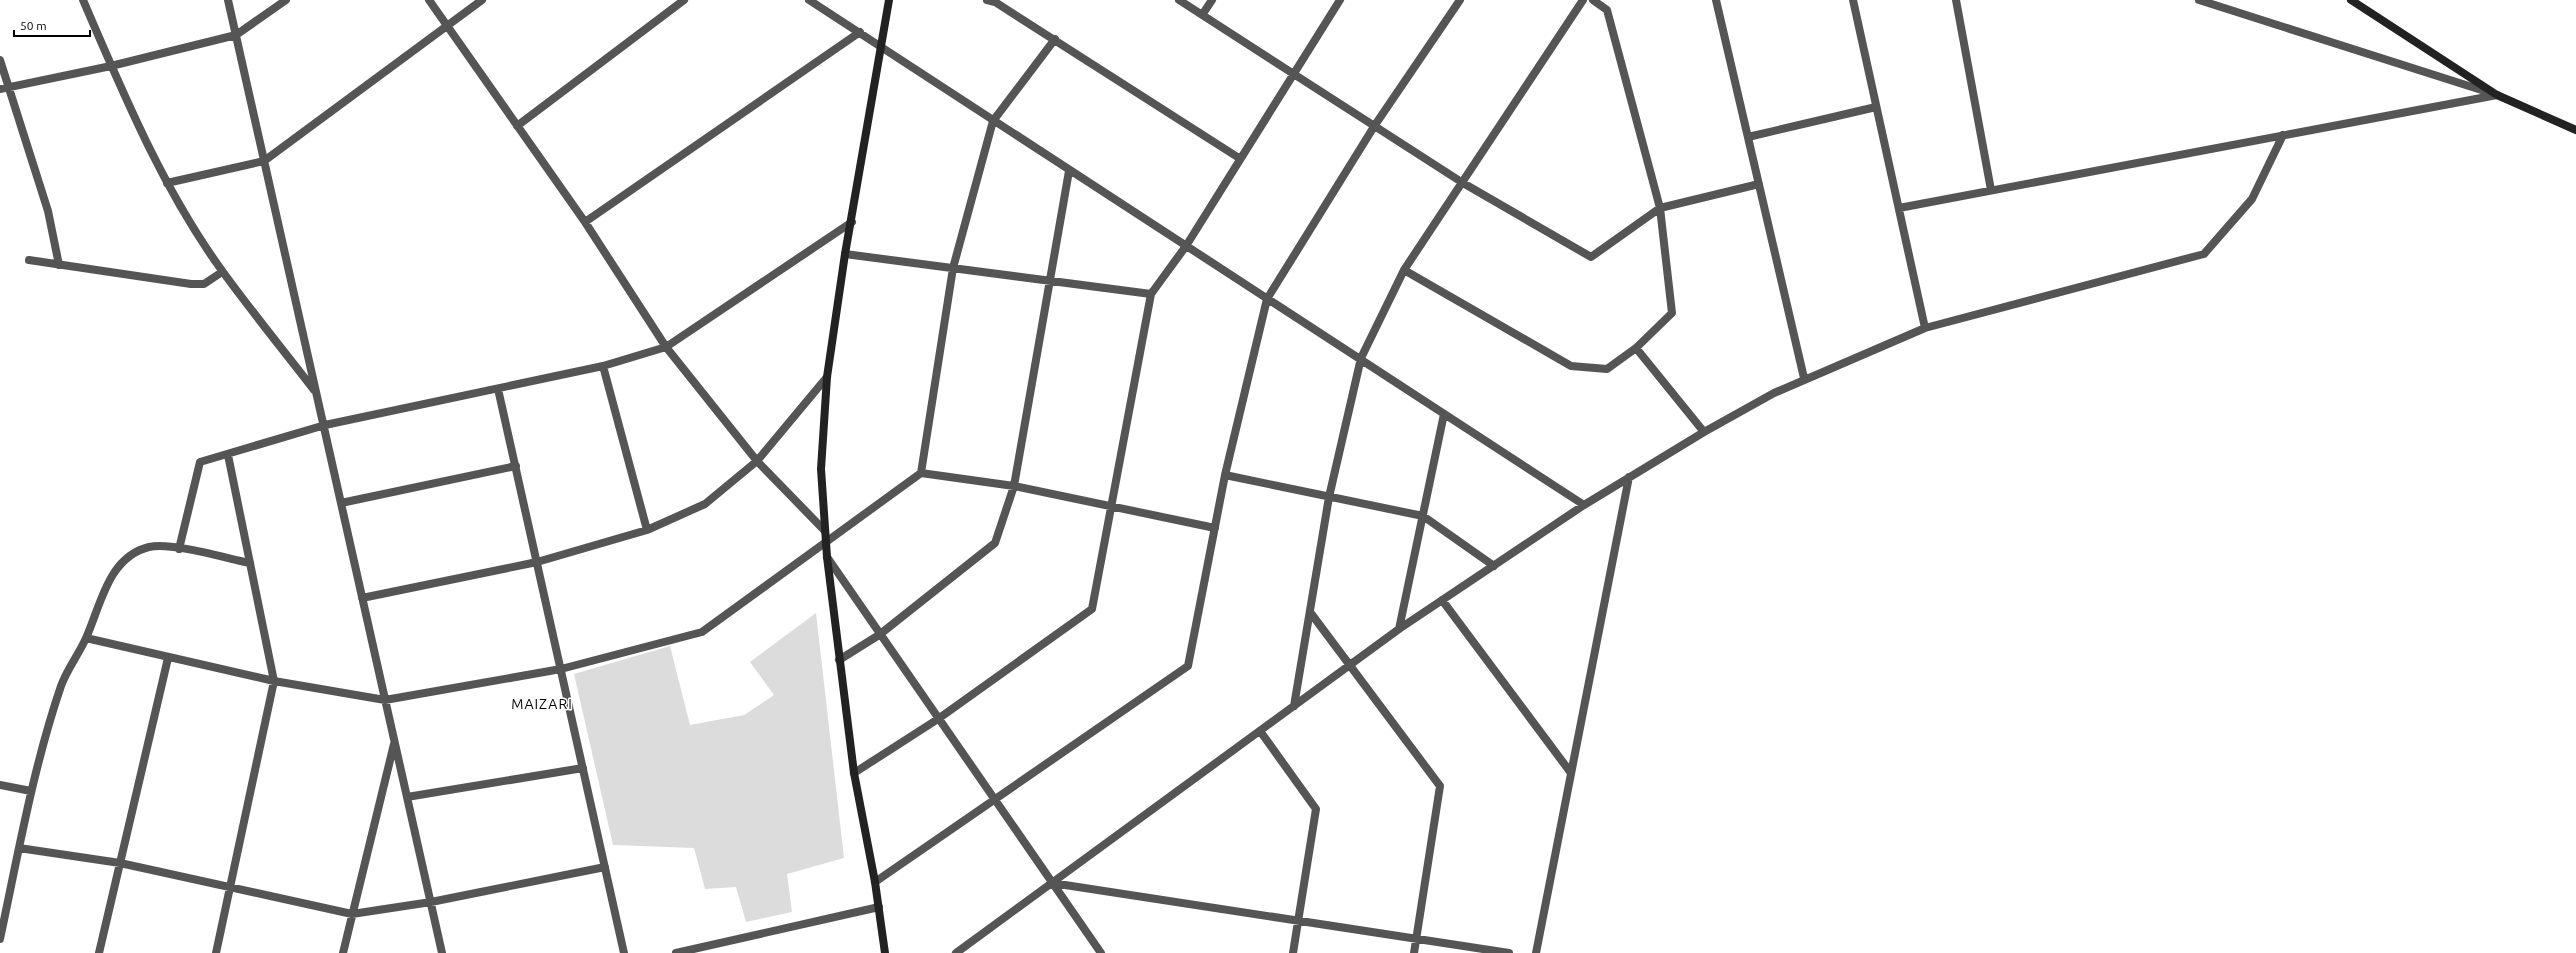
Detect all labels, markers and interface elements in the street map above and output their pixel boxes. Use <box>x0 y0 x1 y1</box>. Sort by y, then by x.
scale bar <box>14 12 90 38</box>
text: 50 m <box>20 19 47 32</box>
district label: MAIZARI <box>511 696 573 712</box>

